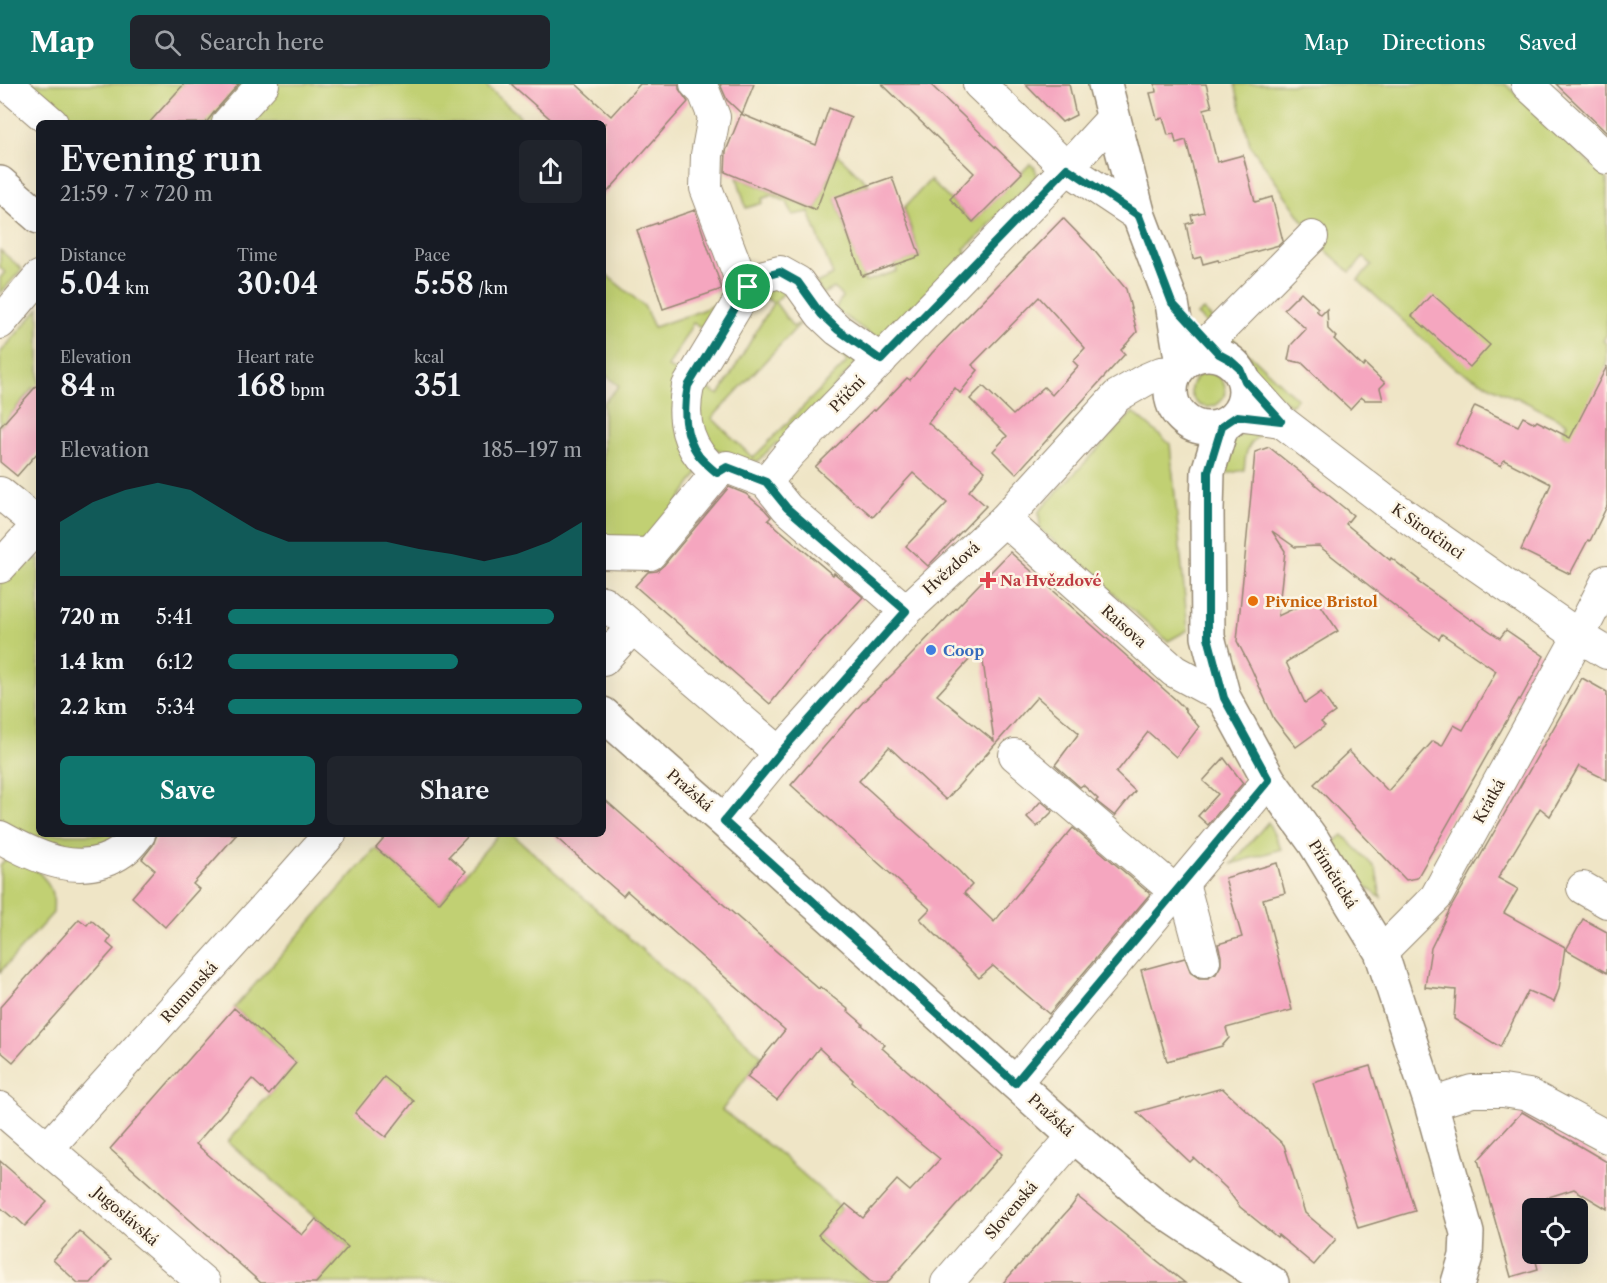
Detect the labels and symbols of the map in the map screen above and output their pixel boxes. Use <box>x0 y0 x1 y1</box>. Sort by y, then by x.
pin <box>722 261 773 312</box>
street label: Příční <box>825 372 869 416</box>
street label: K Sirotčinci <box>1388 499 1468 563</box>
street label: Hvězdová <box>919 538 983 598</box>
place label: Na Hvězdové <box>1000 571 1102 590</box>
marker: Na Hvězdové <box>981 573 995 587</box>
place label: Pivnice Bristol <box>1265 592 1378 611</box>
marker: Pivnice Bristol <box>1246 594 1260 608</box>
street label: Raisova <box>1097 601 1151 651</box>
place label: Coop <box>943 641 984 660</box>
marker: Coop <box>924 643 938 657</box>
street label: Pražská <box>663 765 717 815</box>
street label: Krátká <box>1469 776 1509 826</box>
street label: Přímětická <box>1304 836 1362 912</box>
street label: Rumunská <box>157 957 221 1026</box>
street label: Pražská <box>1024 1090 1078 1140</box>
street label: Slovenská <box>981 1177 1041 1243</box>
street label: Jugoslávská <box>88 1181 163 1250</box>

